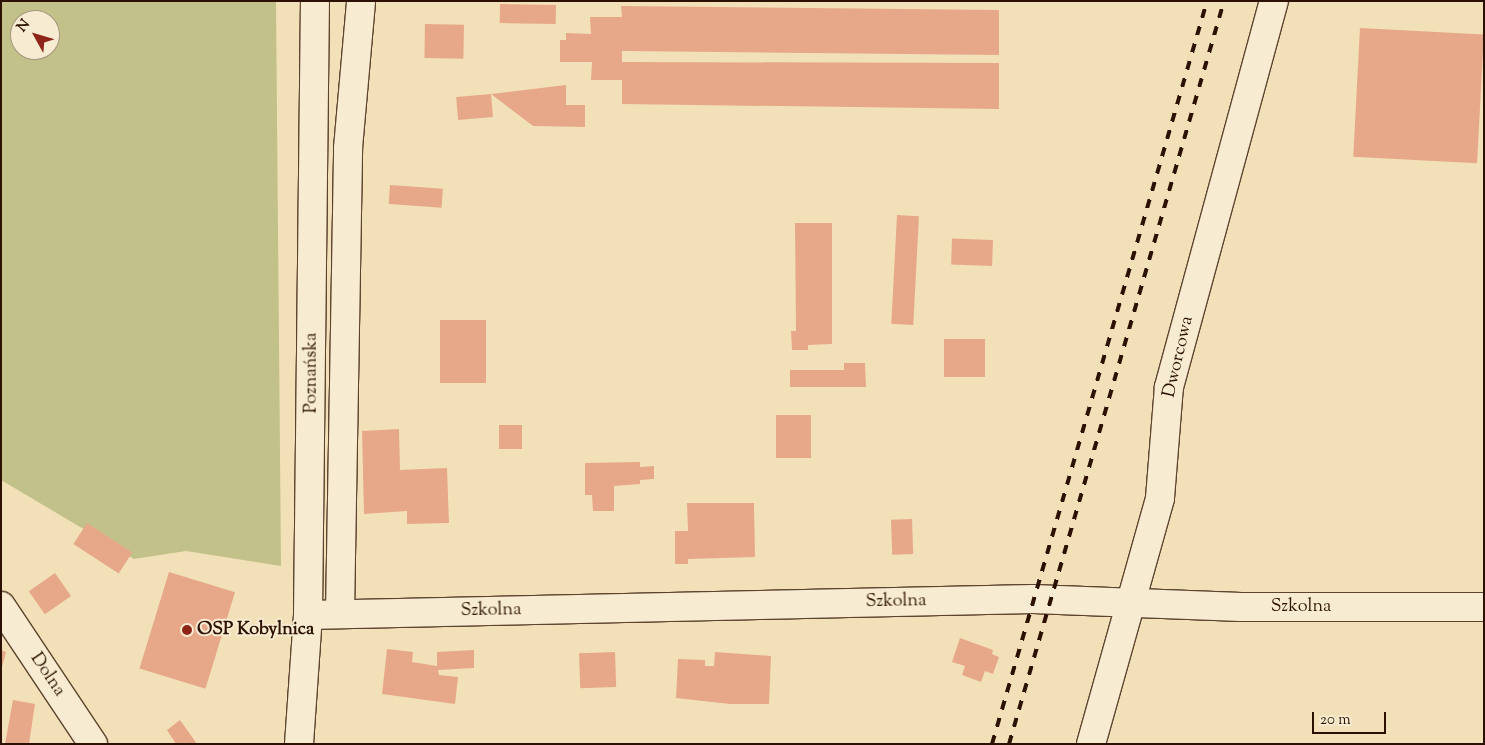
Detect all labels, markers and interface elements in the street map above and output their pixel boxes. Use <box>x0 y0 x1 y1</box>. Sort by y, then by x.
north arrow <box>10 10 60 60</box>
text: N <box>13 16 35 37</box>
street label: Dworcowa <box>1159 314 1199 400</box>
street label: Poznańska <box>301 333 323 413</box>
street label: Szkolna <box>865 591 927 613</box>
street label: Szkolna <box>1271 596 1331 618</box>
street label: Szkolna <box>460 600 522 622</box>
place label: OSP Kobylnica <box>197 619 314 641</box>
marker: OSP Kobylnica <box>181 624 193 636</box>
street label: Dolna <box>25 649 69 701</box>
scale bar <box>1315 702 1389 734</box>
text: 20 m <box>1320 710 1351 731</box>

